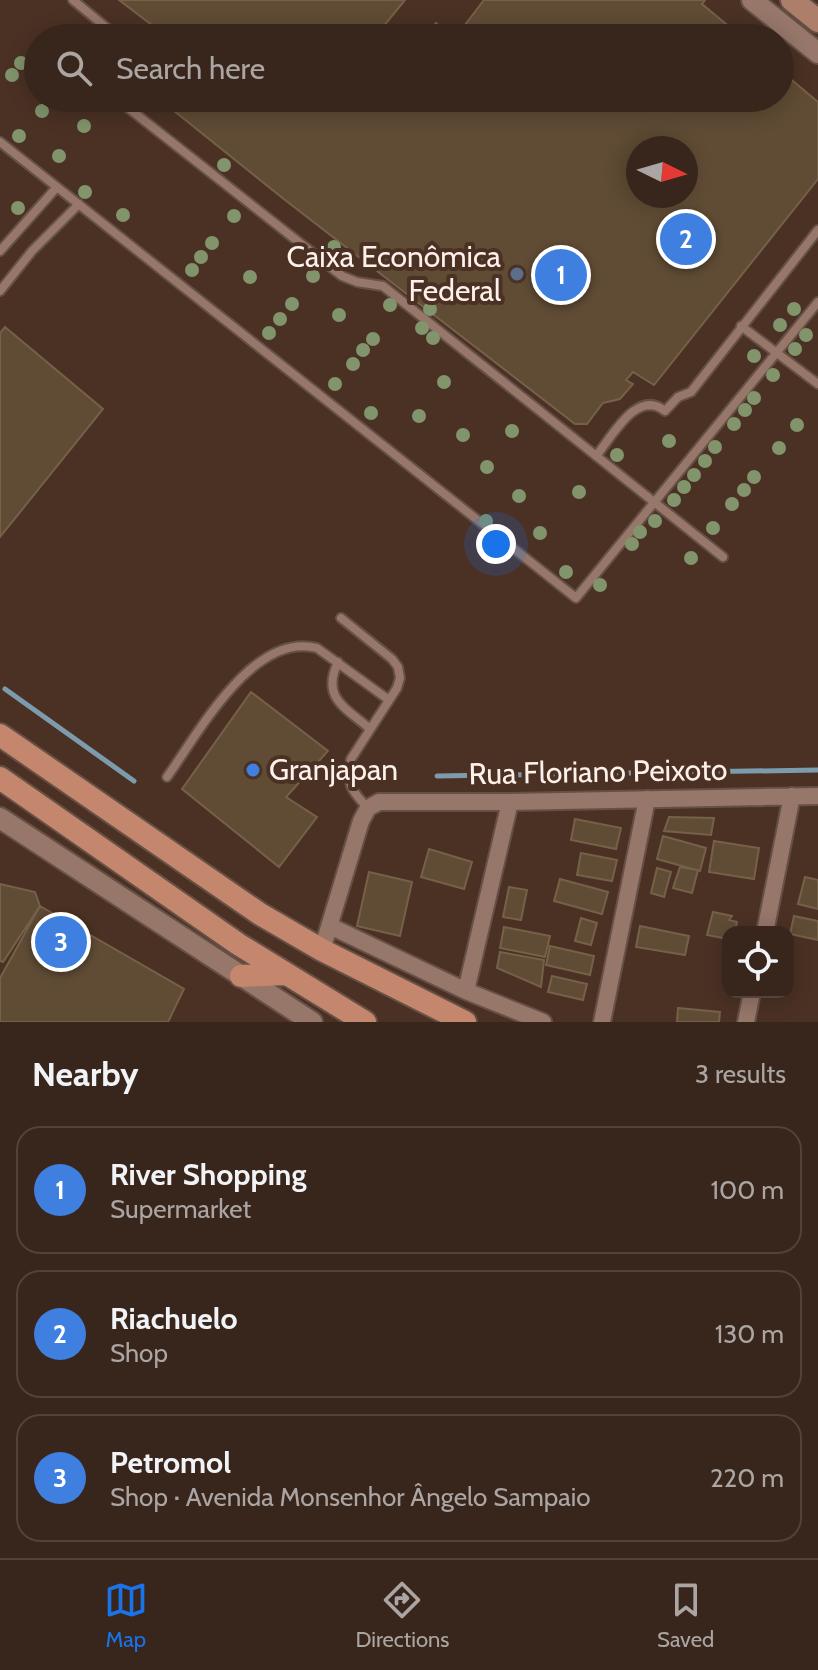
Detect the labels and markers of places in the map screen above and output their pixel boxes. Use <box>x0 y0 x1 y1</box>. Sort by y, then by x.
pin: 2 <box>660 209 712 269</box>
place label: Caixa Econômica Federal <box>286 238 502 309</box>
pin: 1 <box>535 245 587 305</box>
marker: Caixa Econômica Federal <box>508 265 526 283</box>
place label: Granjapan <box>269 751 398 788</box>
marker: Granjapan <box>244 761 262 779</box>
pin: 3 <box>35 912 87 972</box>

